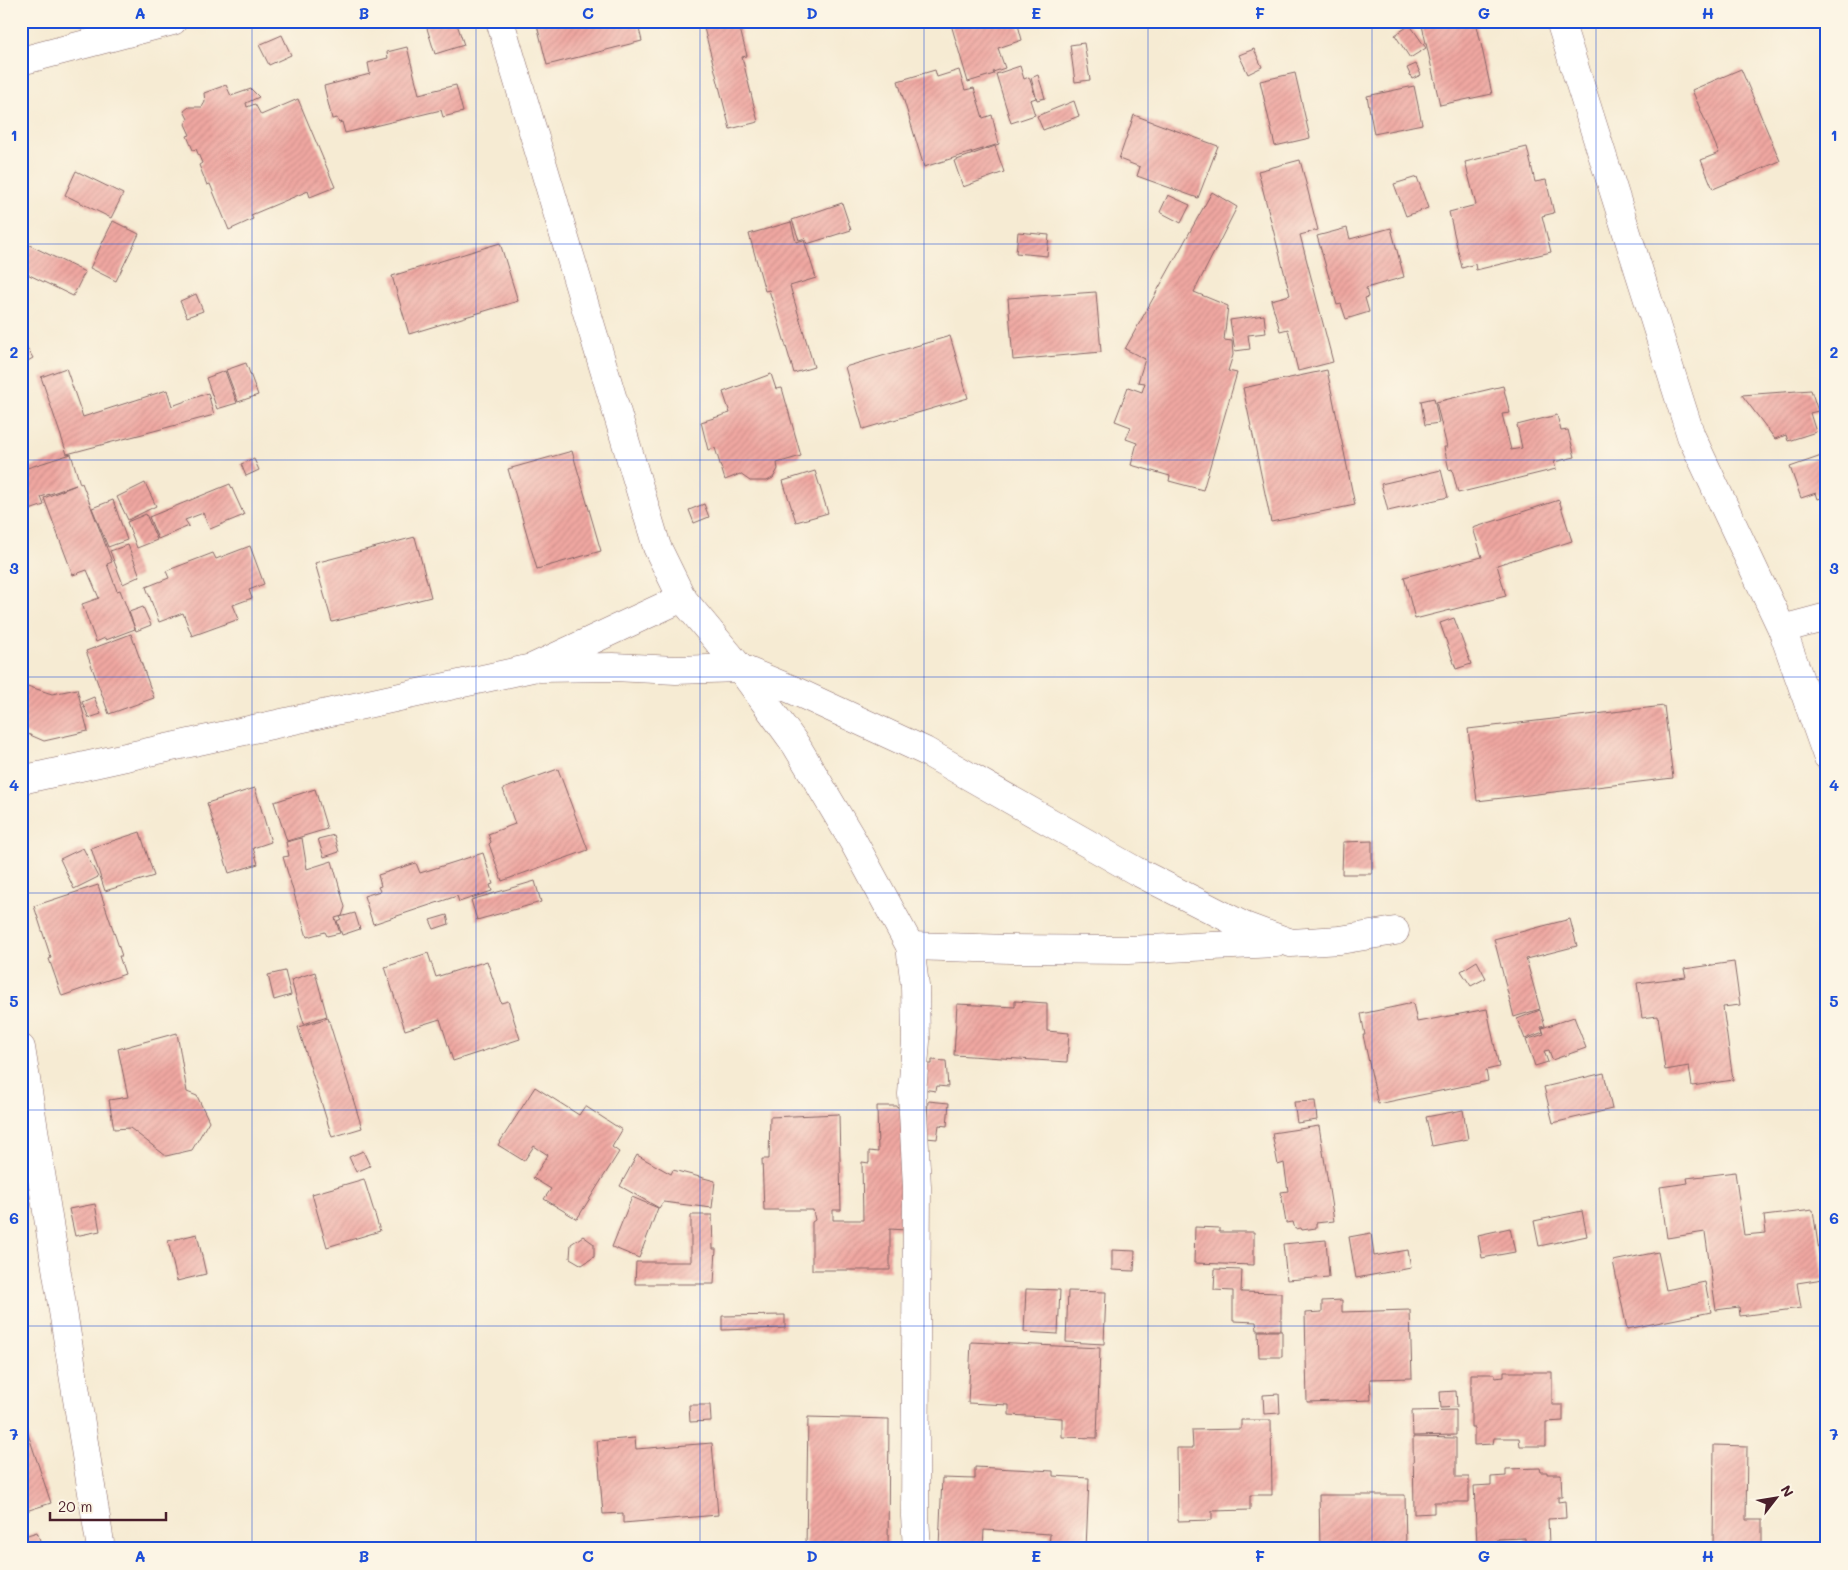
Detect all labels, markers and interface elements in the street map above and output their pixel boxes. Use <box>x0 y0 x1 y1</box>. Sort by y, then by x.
text: A <box>134 2 146 23</box>
text: B <box>359 2 369 23</box>
text: C <box>582 2 594 23</box>
text: D <box>806 2 818 23</box>
text: E <box>1031 2 1041 23</box>
text: F <box>1255 2 1265 23</box>
text: G <box>1478 2 1490 23</box>
text: H <box>1702 2 1714 23</box>
text: 1 <box>10 124 18 145</box>
text: 1 <box>1830 124 1838 145</box>
text: 2 <box>10 341 19 362</box>
text: 2 <box>1830 341 1839 362</box>
text: 3 <box>9 557 19 578</box>
text: 3 <box>1829 557 1839 578</box>
text: 4 <box>9 774 19 795</box>
text: 4 <box>1829 774 1839 795</box>
text: 5 <box>9 990 19 1011</box>
text: 5 <box>1829 990 1839 1011</box>
text: 6 <box>9 1207 19 1228</box>
text: 6 <box>1829 1207 1839 1228</box>
text: 7 <box>10 1423 19 1444</box>
text: 7 <box>1830 1423 1839 1444</box>
north arrow <box>1750 1472 1800 1522</box>
text: N <box>1777 1482 1798 1501</box>
scale bar <box>50 1490 166 1522</box>
text: 20 m <box>58 1496 92 1516</box>
text: A <box>134 1545 146 1566</box>
text: B <box>359 1545 369 1566</box>
text: C <box>582 1545 594 1566</box>
text: D <box>806 1545 818 1566</box>
text: E <box>1031 1545 1041 1566</box>
text: F <box>1255 1545 1265 1566</box>
text: G <box>1478 1545 1490 1566</box>
text: H <box>1702 1545 1714 1566</box>

